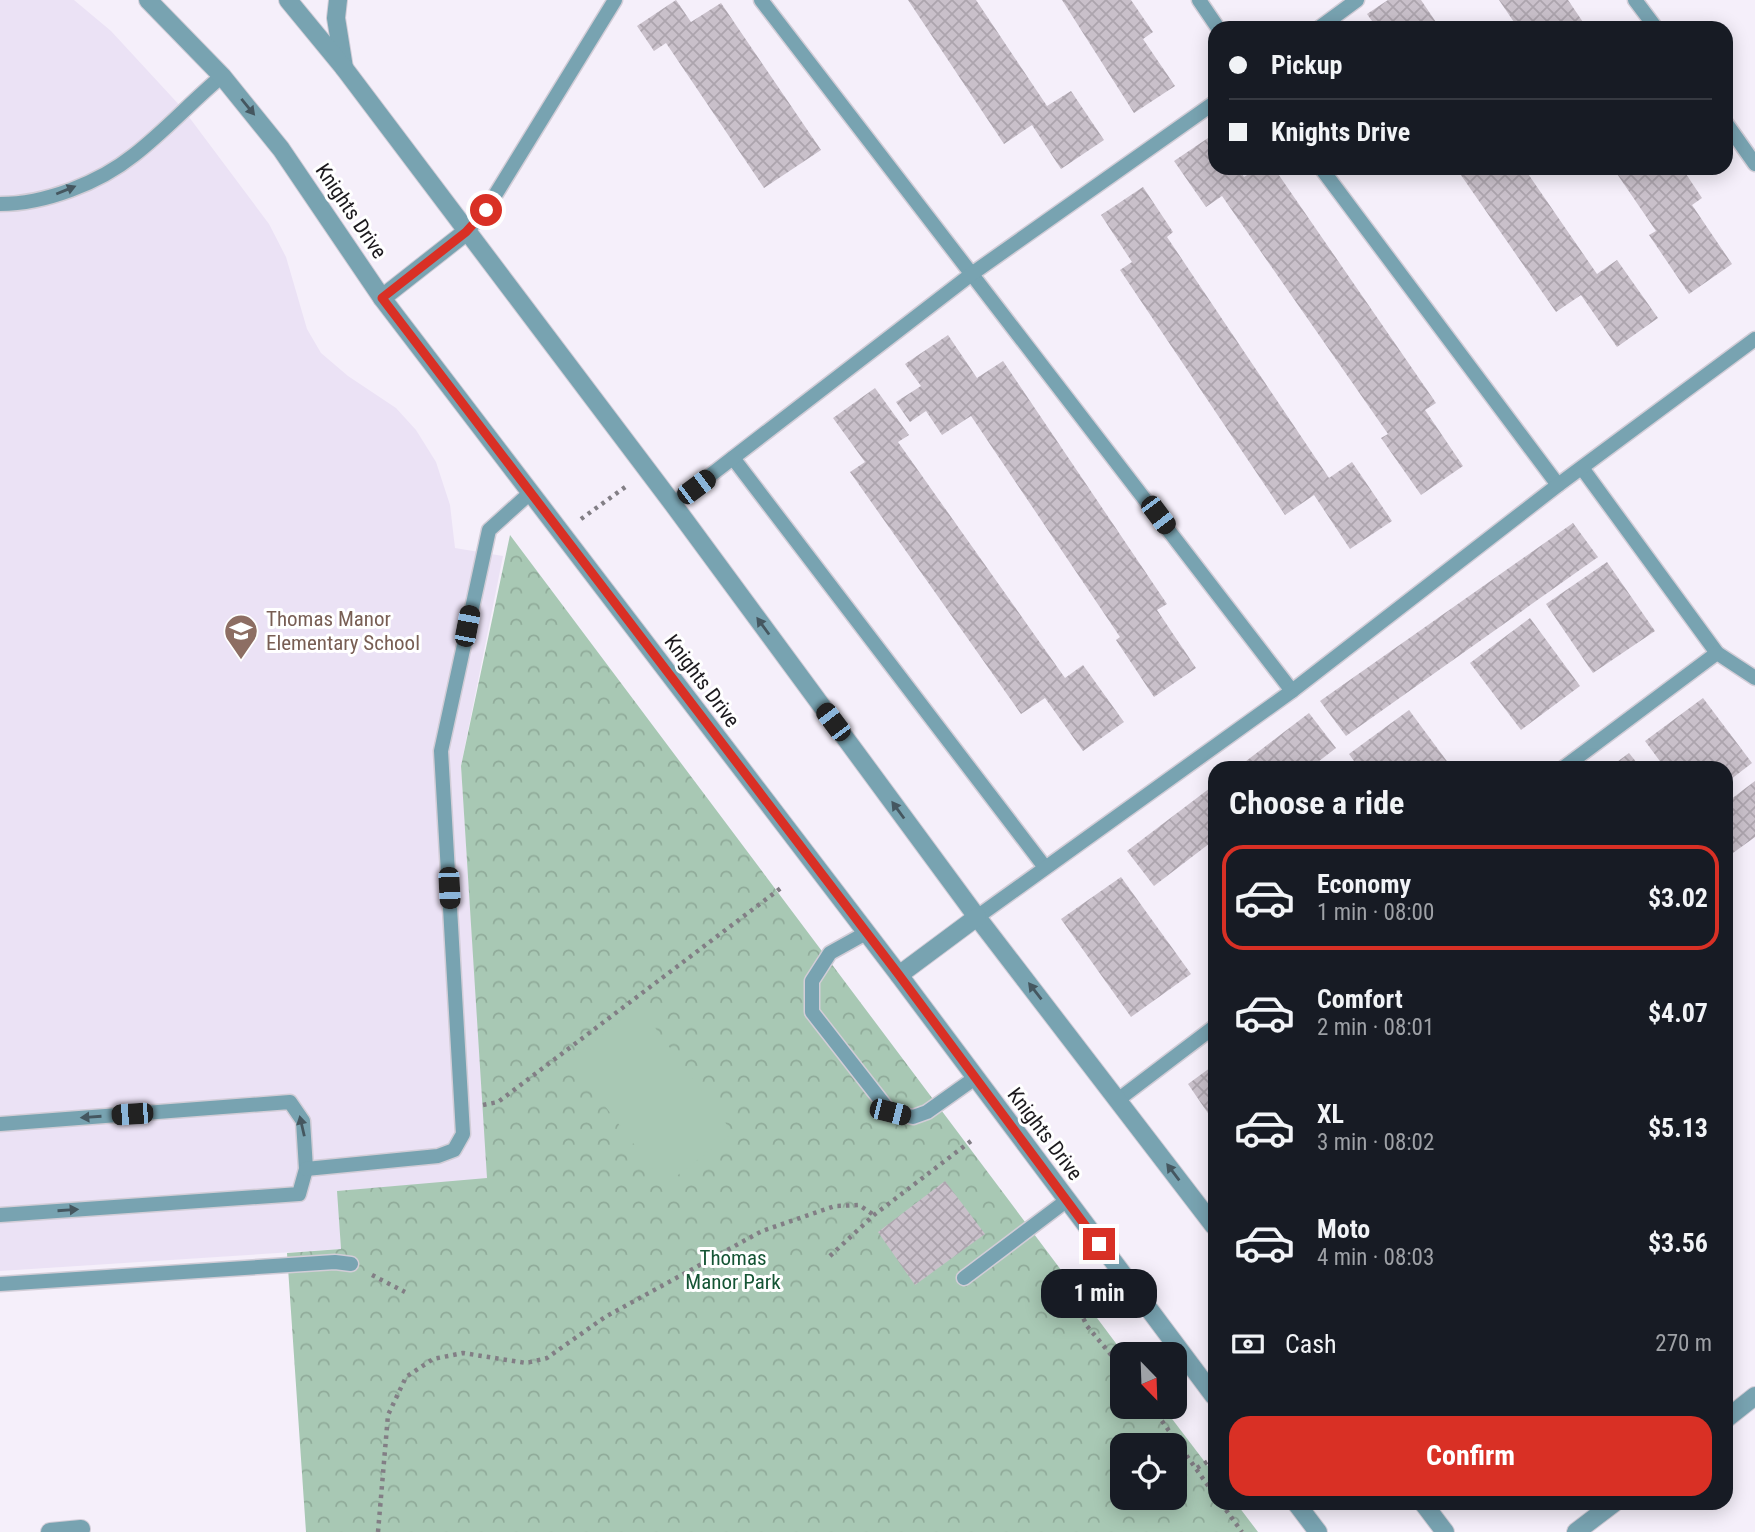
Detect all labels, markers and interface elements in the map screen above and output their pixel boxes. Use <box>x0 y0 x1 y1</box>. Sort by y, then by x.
text: Pickup <box>1271 50 1342 80</box>
one-way arrow <box>240 98 255 116</box>
text: Knights Drive <box>1271 117 1410 147</box>
street label: Knights Drive <box>311 159 392 263</box>
one-way arrow <box>56 185 77 196</box>
route start <box>470 194 502 226</box>
car <box>673 466 720 508</box>
car <box>1137 492 1180 538</box>
car <box>453 603 482 649</box>
place label: Thomas Manor Elementary School <box>266 607 420 655</box>
school or university icon: Thomas Manor Elementary School <box>222 612 260 661</box>
one-way arrow <box>756 617 770 636</box>
street label: Knights Drive <box>660 630 745 732</box>
car <box>812 699 855 745</box>
text: Choose a ride <box>1229 784 1404 822</box>
one-way arrow <box>891 801 905 819</box>
car <box>438 866 461 910</box>
icon: car <box>1233 866 1296 929</box>
text: Economy <box>1317 869 1411 899</box>
text: $3.02 <box>1648 883 1708 913</box>
text: 1 min · 08:00 <box>1317 899 1434 926</box>
icon: car <box>1233 981 1296 1044</box>
one-way arrow <box>1027 983 1042 1001</box>
text: Comfort <box>1317 984 1403 1014</box>
text: $4.07 <box>1648 998 1708 1028</box>
text: 2 min · 08:01 <box>1317 1014 1434 1041</box>
street label: Knights Drive <box>1003 1083 1088 1185</box>
icon: car <box>1233 1096 1296 1159</box>
car <box>868 1097 913 1127</box>
text: XL <box>1317 1099 1344 1129</box>
car <box>111 1102 154 1126</box>
one-way arrow <box>79 1112 101 1123</box>
text: $5.13 <box>1648 1113 1708 1143</box>
one-way arrow <box>296 1115 307 1137</box>
text: 3 min · 08:02 <box>1317 1129 1434 1156</box>
one-way arrow <box>1167 1163 1181 1181</box>
one-way arrow <box>57 1204 79 1215</box>
icon: car <box>1233 1211 1296 1274</box>
text: Moto <box>1317 1214 1370 1244</box>
route end <box>1083 1228 1115 1260</box>
text: $3.56 <box>1648 1228 1708 1258</box>
text: 4 min · 08:03 <box>1317 1244 1434 1271</box>
park label: Thomas Manor Park <box>685 1246 781 1294</box>
callout: 1 min <box>1041 1268 1157 1318</box>
text: 1 min <box>1073 1280 1125 1307</box>
icon: cash <box>1229 1325 1267 1363</box>
text: Cash <box>1285 1329 1337 1359</box>
text: 270 m <box>1655 1330 1712 1357</box>
north arrow <box>1110 1342 1186 1419</box>
map controls <box>1110 1342 1187 1510</box>
button: Confirm <box>1229 1416 1712 1496</box>
button: locate <box>1110 1433 1187 1510</box>

